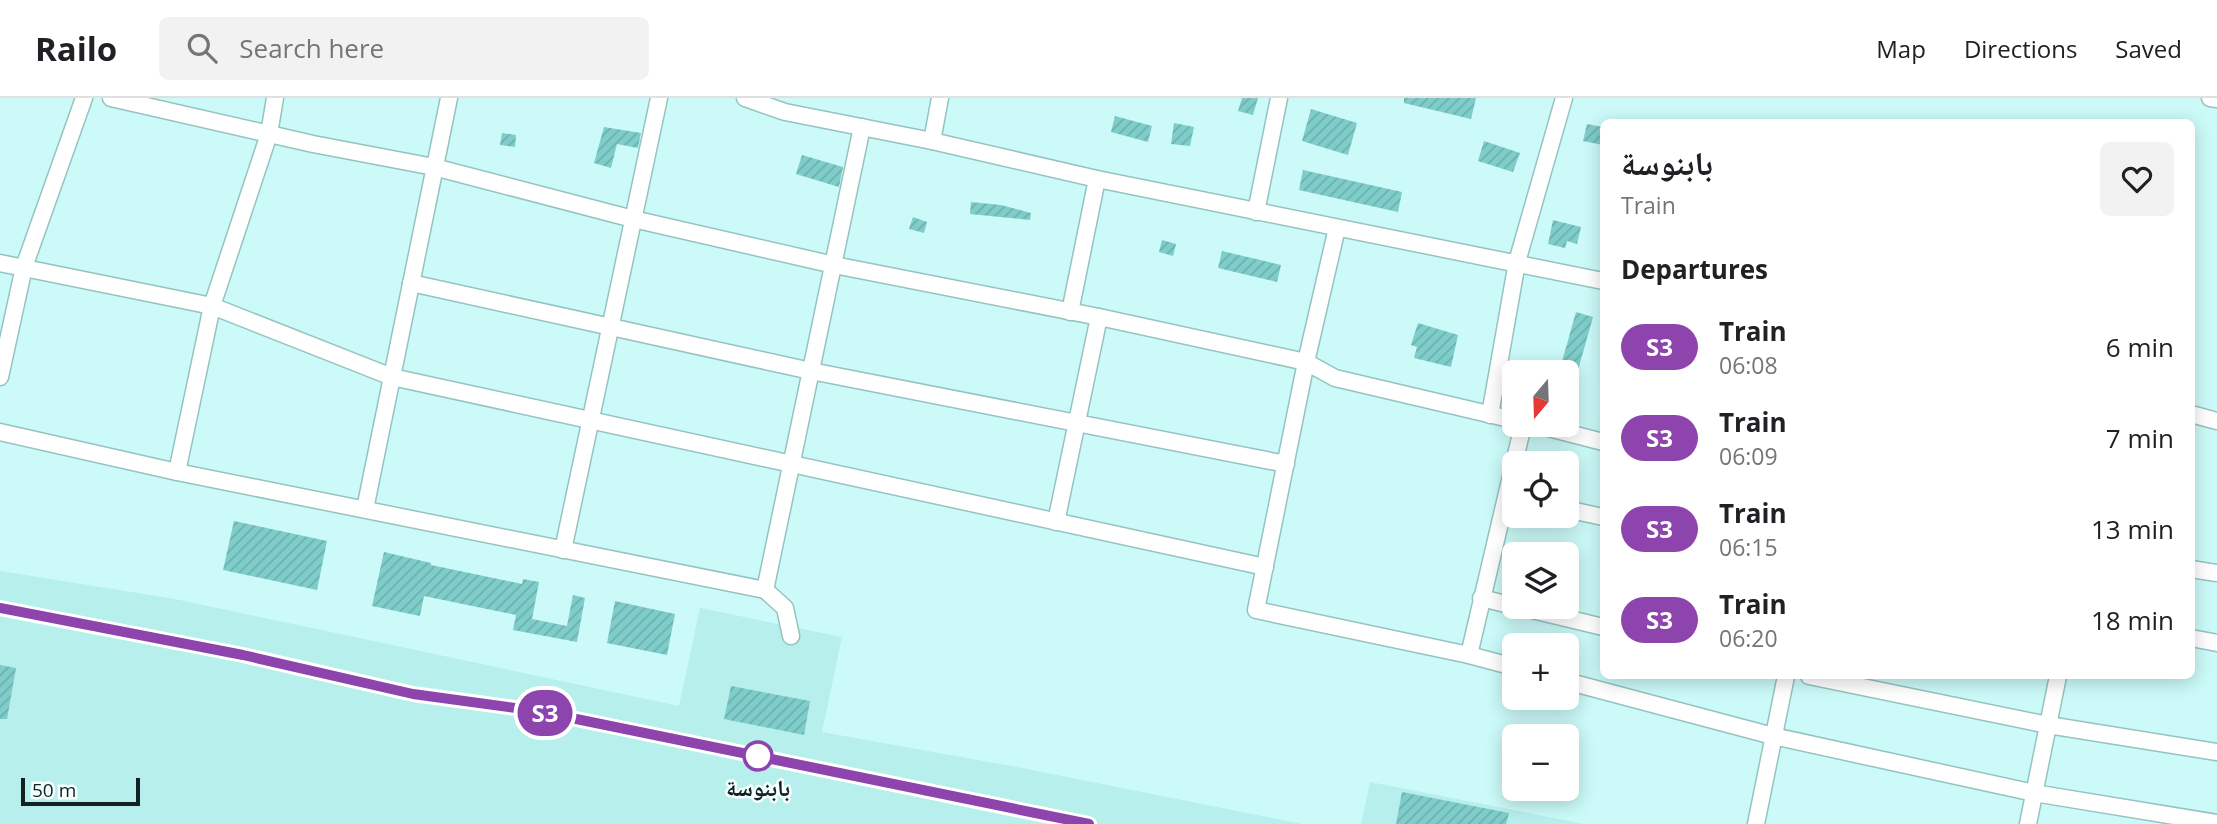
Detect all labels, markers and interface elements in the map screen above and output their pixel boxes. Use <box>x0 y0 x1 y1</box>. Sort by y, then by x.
search box <box>159 17 649 80</box>
text: Railo <box>35 26 117 71</box>
icon: search <box>183 29 221 67</box>
text: Search here <box>239 30 384 66</box>
text: Map <box>1876 32 1926 65</box>
text: Directions <box>1964 32 2077 65</box>
text: Saved <box>2115 32 2182 65</box>
text: بابنوسة <box>1621 140 1713 185</box>
button: heart <box>2100 142 2174 216</box>
text: Train <box>1621 189 1676 221</box>
text: Departures <box>1621 251 1768 287</box>
text: Train <box>1719 313 1787 349</box>
text: 6 min <box>2106 329 2174 365</box>
text: S3 <box>1646 330 1673 363</box>
text: 06:08 <box>1719 349 1778 381</box>
north arrow <box>1502 360 1578 438</box>
map controls <box>1502 360 1579 801</box>
text: Train <box>1719 404 1787 440</box>
text: 7 min <box>2106 420 2174 456</box>
text: S3 <box>1646 421 1673 454</box>
text: 06:09 <box>1719 440 1778 472</box>
button: locate <box>1502 451 1579 528</box>
text: Train <box>1719 495 1787 531</box>
text: 13 min <box>2091 511 2174 547</box>
text: S3 <box>1646 512 1673 545</box>
text: 06:15 <box>1719 531 1778 563</box>
button: layers <box>1502 542 1579 619</box>
text: Train <box>1719 586 1787 622</box>
text: 18 min <box>2091 602 2174 638</box>
text: S3 <box>1646 603 1673 636</box>
text: 06:20 <box>1719 622 1778 654</box>
button: + <box>1502 633 1579 710</box>
line badge: S3 <box>514 690 576 736</box>
text: S3 <box>532 696 558 729</box>
button: − <box>1502 724 1579 801</box>
marker: بابنوسة <box>743 741 773 771</box>
place label: بابنوسة <box>726 771 790 803</box>
scale bar <box>21 775 140 807</box>
text: 50 m <box>32 777 76 803</box>

